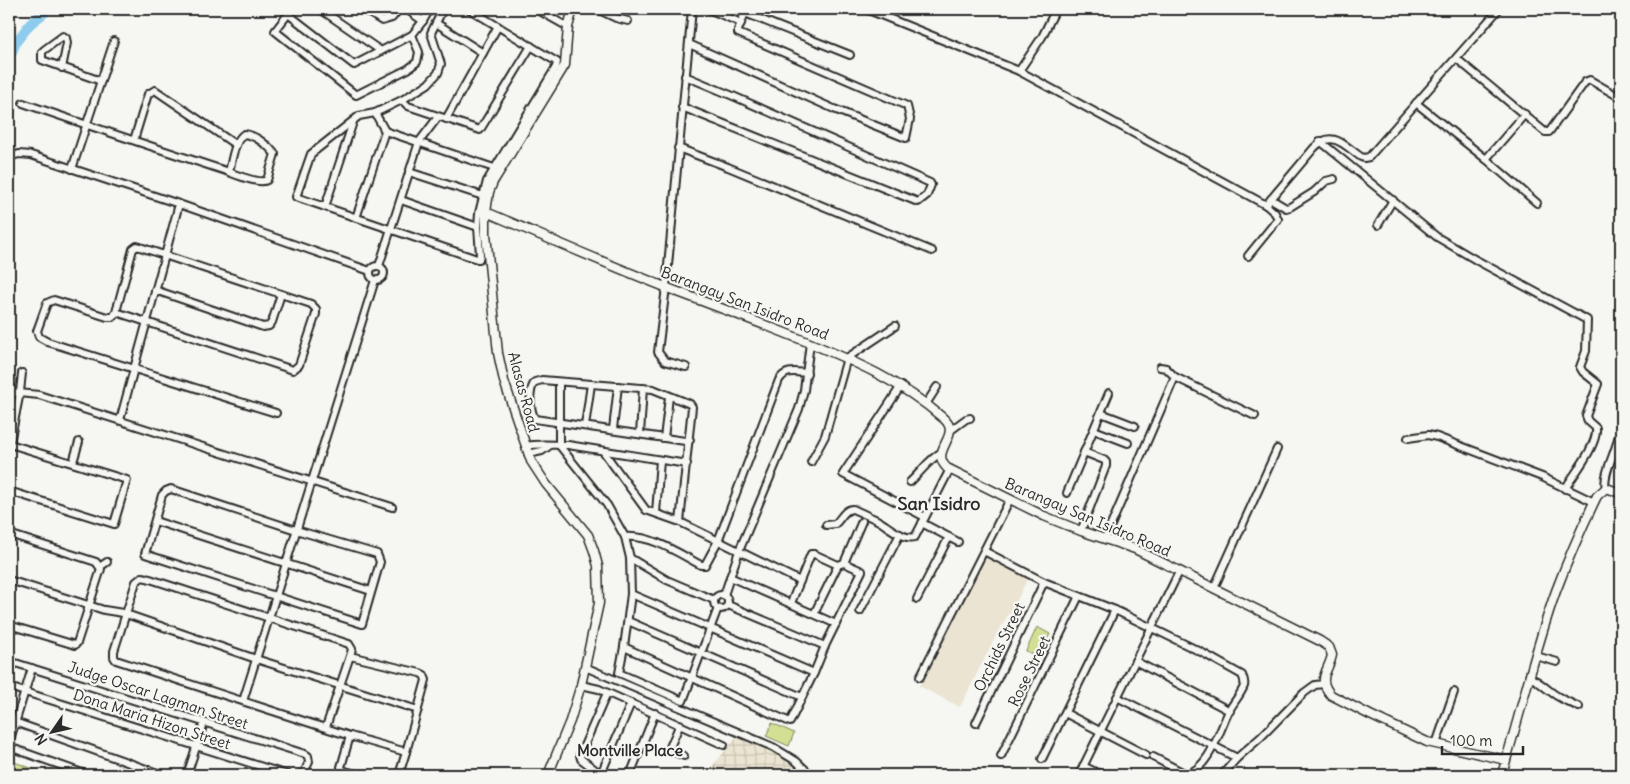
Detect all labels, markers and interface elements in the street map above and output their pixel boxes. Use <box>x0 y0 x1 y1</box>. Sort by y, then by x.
street label: Barangay San Isidro Road <box>658 262 832 344</box>
street label: Alasas Road <box>504 350 544 434</box>
street label: Barangay San Isidro Road <box>1002 473 1174 561</box>
district label: San Isidro <box>898 492 980 515</box>
street label: Orchids Street <box>969 599 1029 695</box>
street label: Rose Street <box>1004 633 1054 709</box>
street label: Judge Oscar Lagman Street <box>66 657 250 733</box>
street label: Dona Maria Hizon Street <box>71 685 233 753</box>
north arrow <box>28 706 78 756</box>
scale bar <box>1442 724 1524 756</box>
text: N <box>31 730 51 748</box>
text: 100 m <box>1450 731 1492 750</box>
district label: Montville Place <box>577 740 683 760</box>

